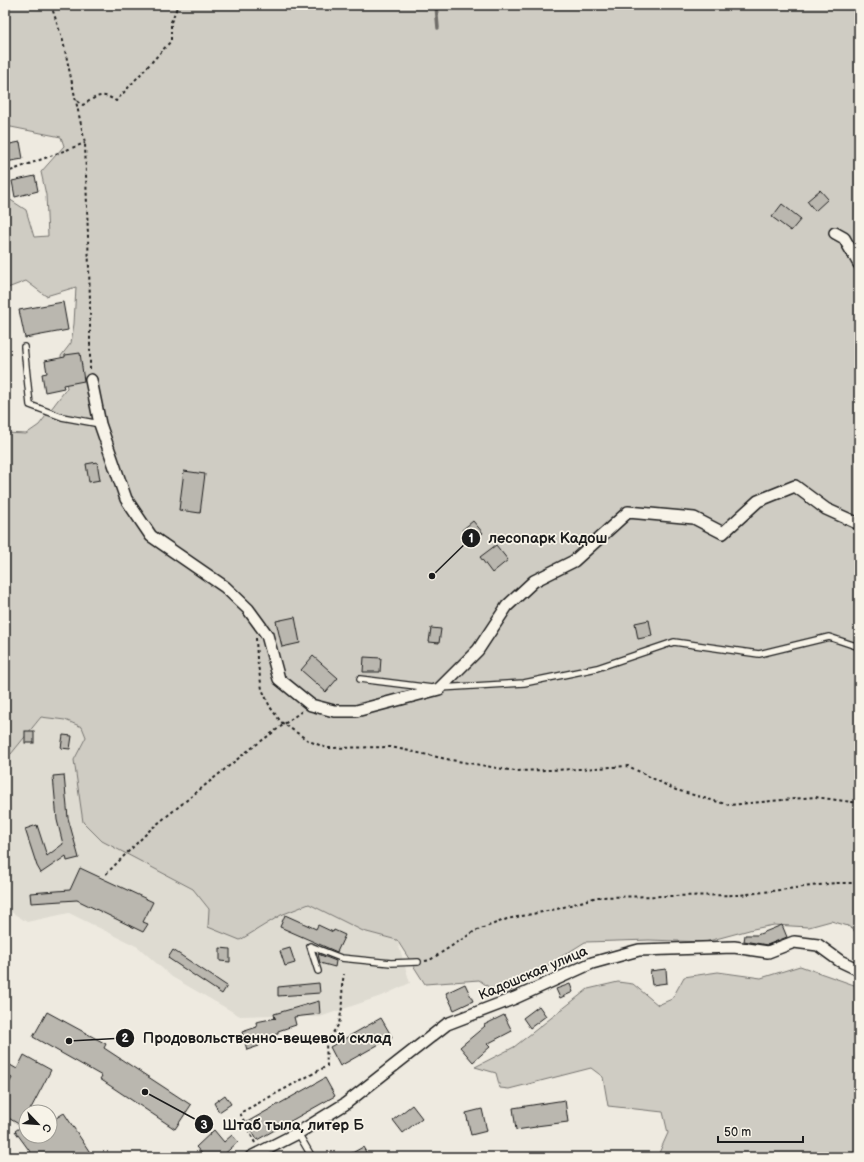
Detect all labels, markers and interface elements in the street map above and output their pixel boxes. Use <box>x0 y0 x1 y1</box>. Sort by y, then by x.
callout: лесопарк Кадош <box>461 524 616 551</box>
text: лесопарк Кадош <box>488 529 607 548</box>
text: 1 <box>468 531 474 546</box>
street label: Кадошская улица <box>476 942 591 1004</box>
callout: Продовольственно-вещевой склад <box>115 1025 400 1052</box>
text: Продовольственно-вещевой склад <box>143 1029 391 1048</box>
text: 2 <box>121 1031 129 1046</box>
north arrow <box>18 1104 58 1144</box>
callout: Штаб тыла, литер Б <box>194 1111 372 1138</box>
text: Штаб тыла, литер Б <box>222 1116 364 1135</box>
text: 3 <box>200 1118 208 1133</box>
scale bar <box>718 1118 803 1144</box>
text: С <box>39 1122 54 1135</box>
text: 50 m <box>724 1125 751 1140</box>

